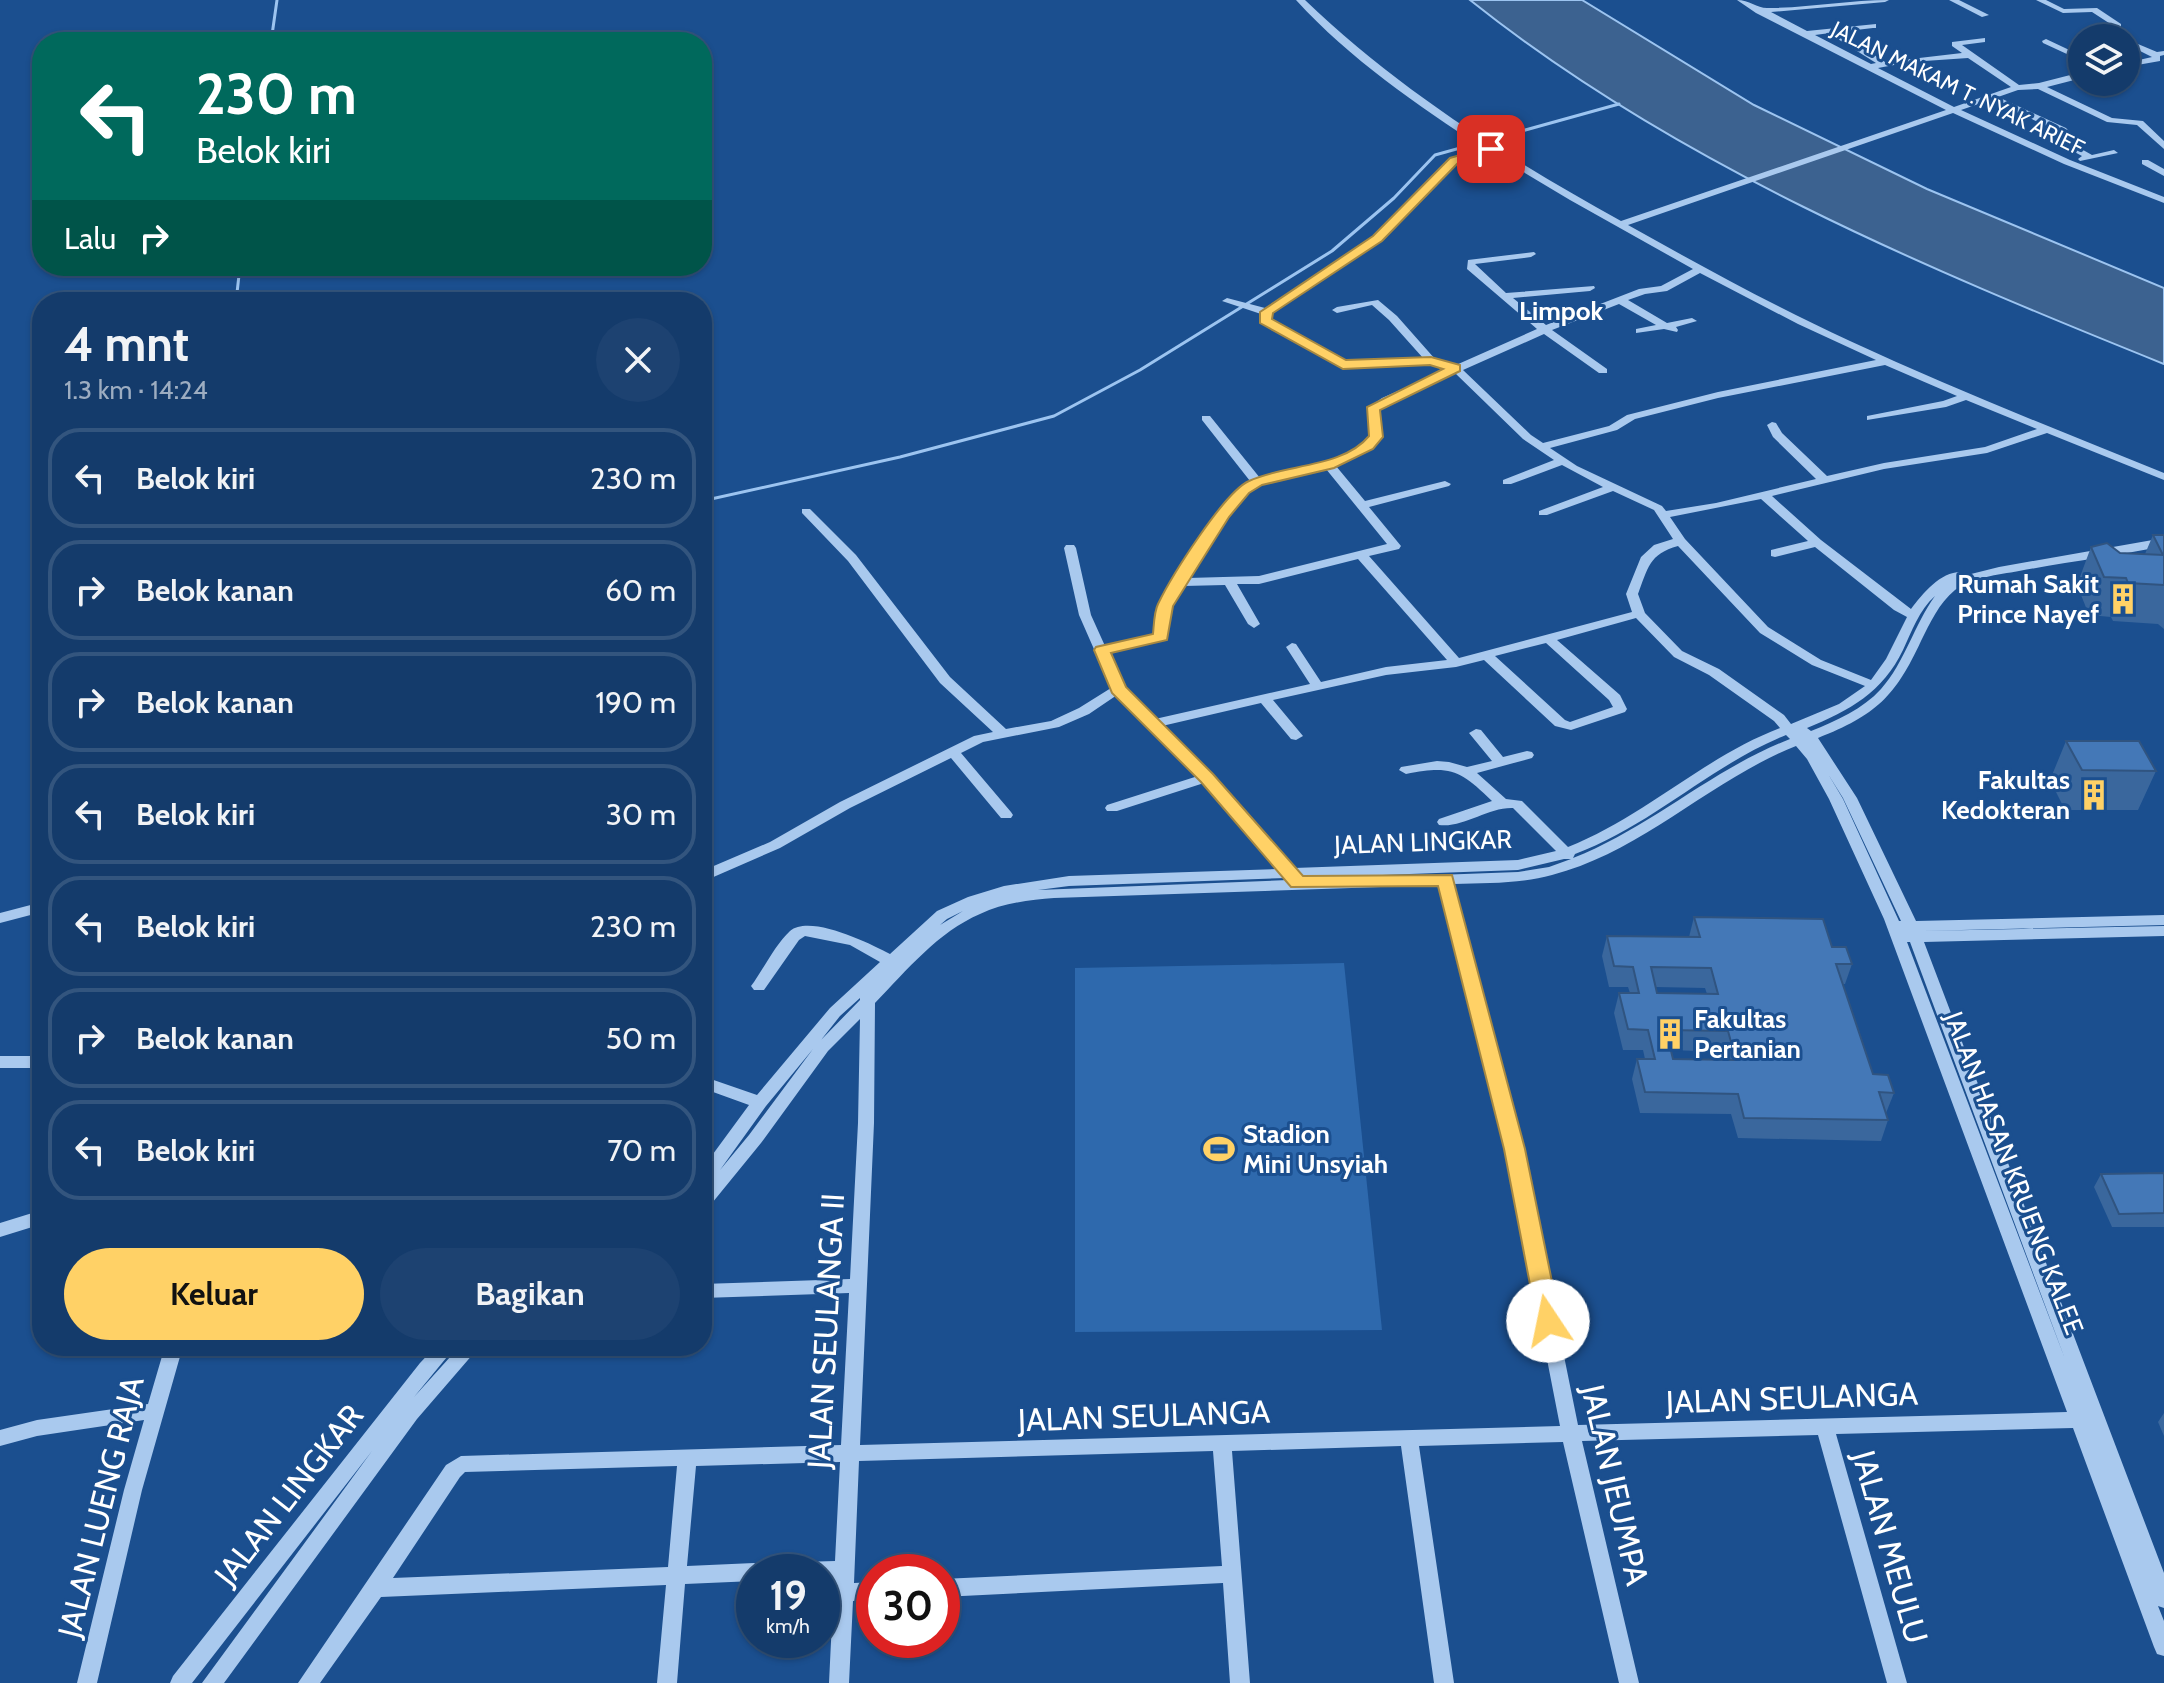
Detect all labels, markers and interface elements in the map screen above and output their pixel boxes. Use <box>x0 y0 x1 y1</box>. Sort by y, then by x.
street label: JALAN MAKAM T. NYAK ARIEF <box>1826 15 2089 162</box>
map controls <box>2068 24 2140 96</box>
button: layers <box>2068 24 2140 96</box>
text: 230 m <box>196 60 357 128</box>
icon: left <box>64 64 168 168</box>
pin <box>1457 115 1525 183</box>
icon: arrive <box>1469 127 1513 171</box>
text: Belok kiri <box>196 128 331 172</box>
icon: right <box>132 216 176 260</box>
text: Lalu <box>64 220 116 257</box>
district label: Limpok <box>1519 295 1603 327</box>
text: 4 mnt <box>64 315 189 373</box>
button: close <box>596 318 680 402</box>
text: 1.3 km · 14:24 <box>64 374 208 406</box>
icon: left <box>68 456 112 500</box>
text: Belok kiri <box>136 460 255 497</box>
text: 230 m <box>590 460 676 497</box>
icon: right <box>68 568 112 612</box>
place label: Rumah Sakit Prince Nayef <box>1957 568 2099 630</box>
text: Belok kanan <box>136 572 294 609</box>
text: 60 m <box>605 572 676 609</box>
building icon: Rumah Sakit Prince Nayef <box>2106 582 2140 616</box>
icon: right <box>68 680 112 724</box>
text: Belok kanan <box>136 684 294 721</box>
text: 190 m <box>595 684 676 721</box>
place label: Fakultas Kedokteran <box>1941 764 2070 826</box>
building icon: Fakultas Kedokteran <box>2077 778 2111 812</box>
icon: left <box>68 792 112 836</box>
text: Belok kiri <box>136 796 255 833</box>
text: 30 m <box>606 796 676 833</box>
street label: JALAN LINGKAR <box>1333 823 1513 861</box>
icon: left <box>68 904 112 948</box>
text: Belok kiri <box>136 908 255 945</box>
text: 230 m <box>590 908 676 945</box>
place label: Fakultas Pertanian <box>1694 1003 1801 1065</box>
street label: JALAN HASAN KRUENG KALEE <box>1937 1006 2090 1339</box>
icon: right <box>68 1016 112 1060</box>
building icon: Fakultas Pertanian <box>1653 1017 1687 1051</box>
text: Belok kanan <box>136 1020 294 1057</box>
text: 50 m <box>606 1020 676 1057</box>
place label: Stadion Mini Unsyiah <box>1243 1118 1388 1180</box>
icon: left <box>68 1128 112 1172</box>
text: Belok kiri <box>136 1132 255 1169</box>
text: 70 m <box>607 1132 676 1169</box>
sports icon: Stadion Mini Unsyiah <box>1202 1132 1236 1166</box>
street label: JALAN SEULANGA II <box>799 1192 852 1471</box>
button: Keluar <box>64 1248 364 1340</box>
button: Bagikan <box>380 1248 680 1340</box>
position arrow <box>1506 1279 1590 1363</box>
street label: JALAN LUENG RAJA <box>49 1372 152 1642</box>
street label: JALAN SEULANGA <box>1664 1374 1919 1421</box>
street label: JALAN JEUMPA <box>1573 1380 1658 1589</box>
street label: JALAN SEULANGA <box>1016 1392 1271 1439</box>
street label: JALAN LINGKAR <box>205 1397 371 1594</box>
street label: JALAN MEULU <box>1844 1445 1937 1648</box>
speed limit sign: 30 <box>856 1554 960 1658</box>
text: 19 <box>769 1571 807 1620</box>
text: km/h <box>766 1614 810 1638</box>

